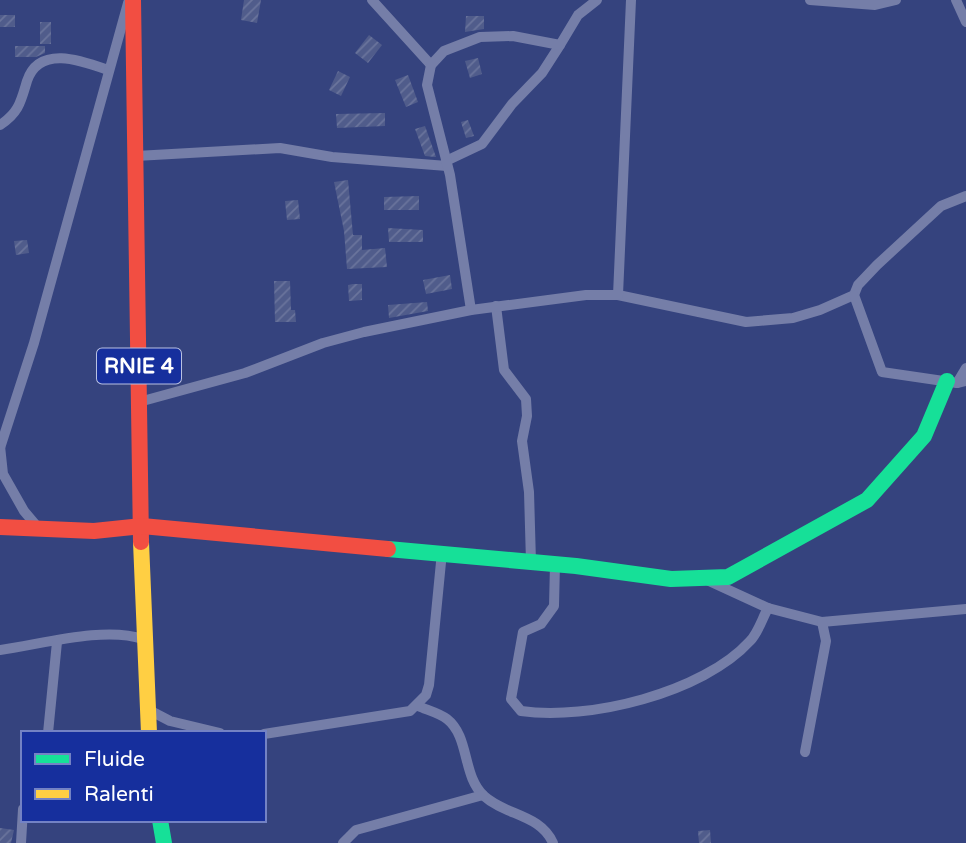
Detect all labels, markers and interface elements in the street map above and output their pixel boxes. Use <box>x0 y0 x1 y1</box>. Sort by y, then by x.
road number: RNIE 4 <box>97 348 181 384</box>
legend <box>21 731 266 822</box>
text: Fluide <box>84 747 145 772</box>
text: Ralenti <box>84 782 154 807</box>

